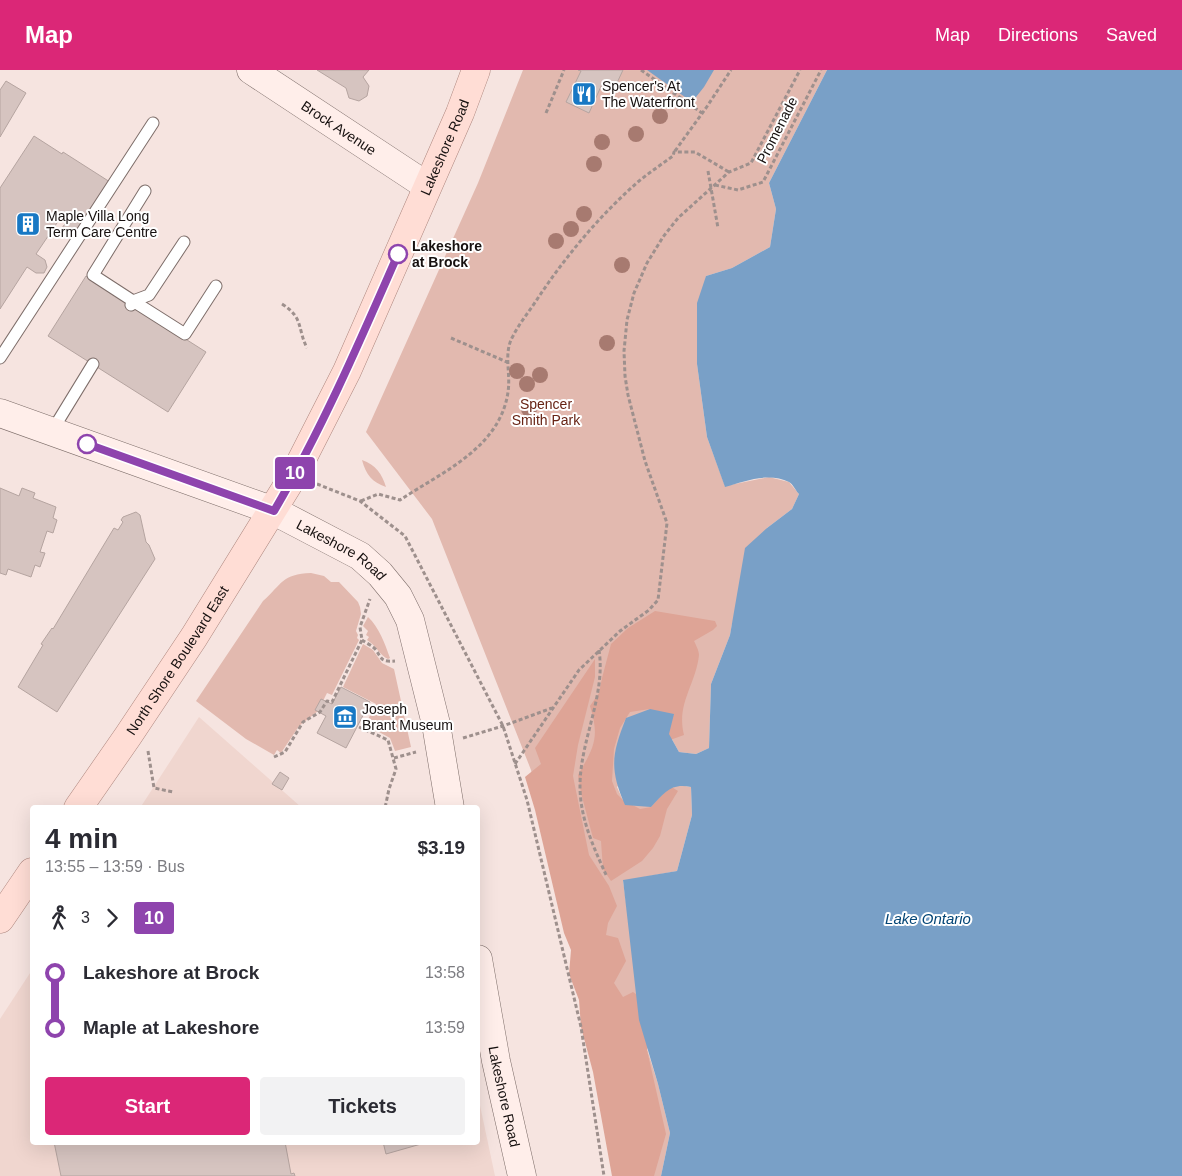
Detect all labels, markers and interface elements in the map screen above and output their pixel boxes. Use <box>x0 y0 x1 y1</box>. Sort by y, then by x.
text: Map <box>25 21 73 48</box>
text: Map <box>935 25 970 45</box>
text: Directions <box>998 25 1078 45</box>
text: Saved <box>1106 25 1157 45</box>
place label: Spencer's At The Waterfront <box>602 78 695 110</box>
restaurant icon: Spencer's At The Waterfront <box>571 81 597 107</box>
street label: Promenade <box>753 94 801 166</box>
street label: Brock Avenue <box>298 97 379 158</box>
street label: Lakeshore Road <box>417 97 472 198</box>
place label: Maple Villa Long Term Care Centre <box>46 208 157 240</box>
building icon: Maple Villa Long Term Care Centre <box>15 211 41 237</box>
place label: Lakeshore at Brock <box>412 238 482 270</box>
marker: Lakeshore at Brock <box>388 244 408 264</box>
park label: Spencer Smith Park <box>512 396 581 428</box>
unlabelled marker <box>77 434 97 454</box>
line badge: 10 <box>272 457 318 489</box>
text: 10 <box>285 463 305 483</box>
street label: Lakeshore Road <box>294 516 390 583</box>
street label: North Shore Boulevard East <box>123 583 232 738</box>
place label: Joseph Brant Museum <box>362 701 453 733</box>
museum icon: Joseph Brant Museum <box>332 704 358 730</box>
text: 4 min <box>45 823 118 854</box>
text: $3.19 <box>417 837 465 858</box>
text: 13:55 – 13:59 · Bus <box>45 858 185 875</box>
icon: walk <box>45 904 73 932</box>
icon: forward <box>98 904 126 932</box>
text: 10 <box>144 908 164 928</box>
text: 3 <box>81 909 90 926</box>
water label: Lake Ontario <box>885 910 971 927</box>
text: Lakeshore at Brock <box>83 962 259 983</box>
text: 13:58 <box>425 964 465 981</box>
text: Maple at Lakeshore <box>83 1017 259 1038</box>
text: 13:59 <box>425 1019 465 1036</box>
street label: Lakeshore Road <box>486 1045 523 1148</box>
button: Start <box>45 1077 250 1135</box>
button: Tickets <box>260 1077 465 1135</box>

